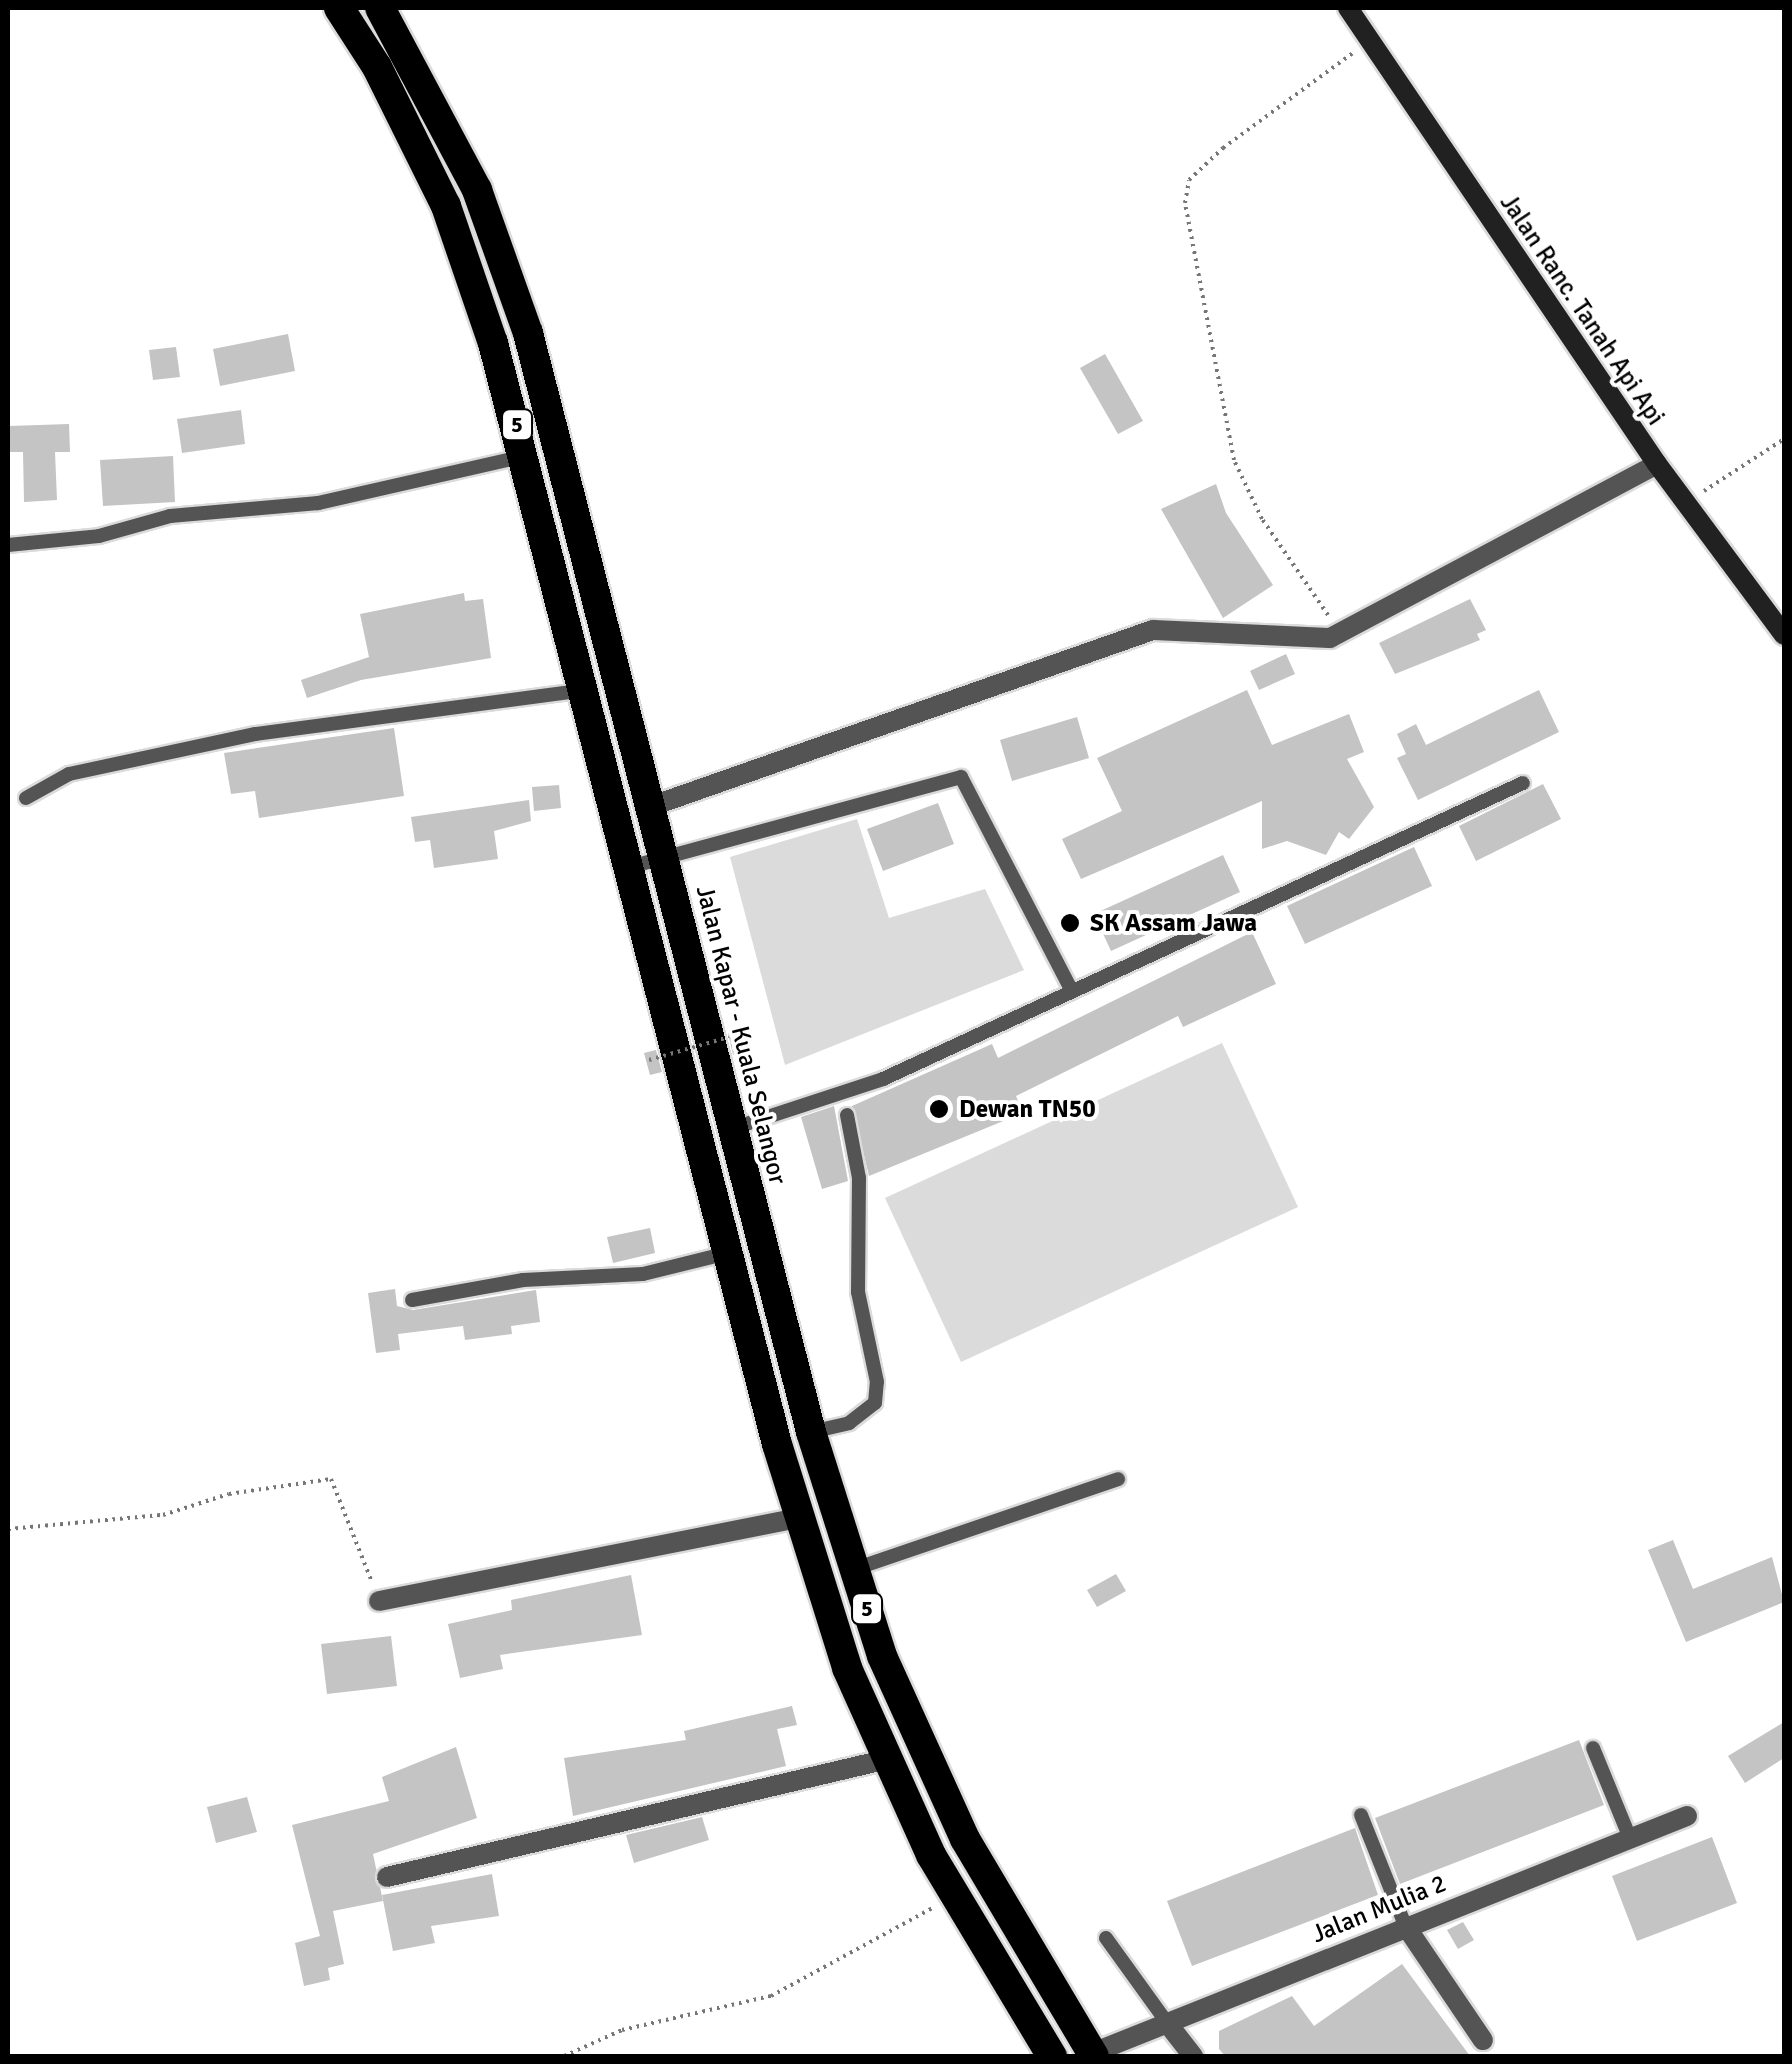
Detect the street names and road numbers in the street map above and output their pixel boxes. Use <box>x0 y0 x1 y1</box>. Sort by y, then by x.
street label: Jalan Ranc. Tanah Api Api <box>1493 189 1671 431</box>
road number: 5 <box>500 408 534 442</box>
street label: Jalan Kapar - Kuala Selangor <box>689 883 793 1187</box>
road number: 5 <box>850 1592 884 1626</box>
street label: Jalan Mulia 2 <box>1308 1869 1450 1949</box>

